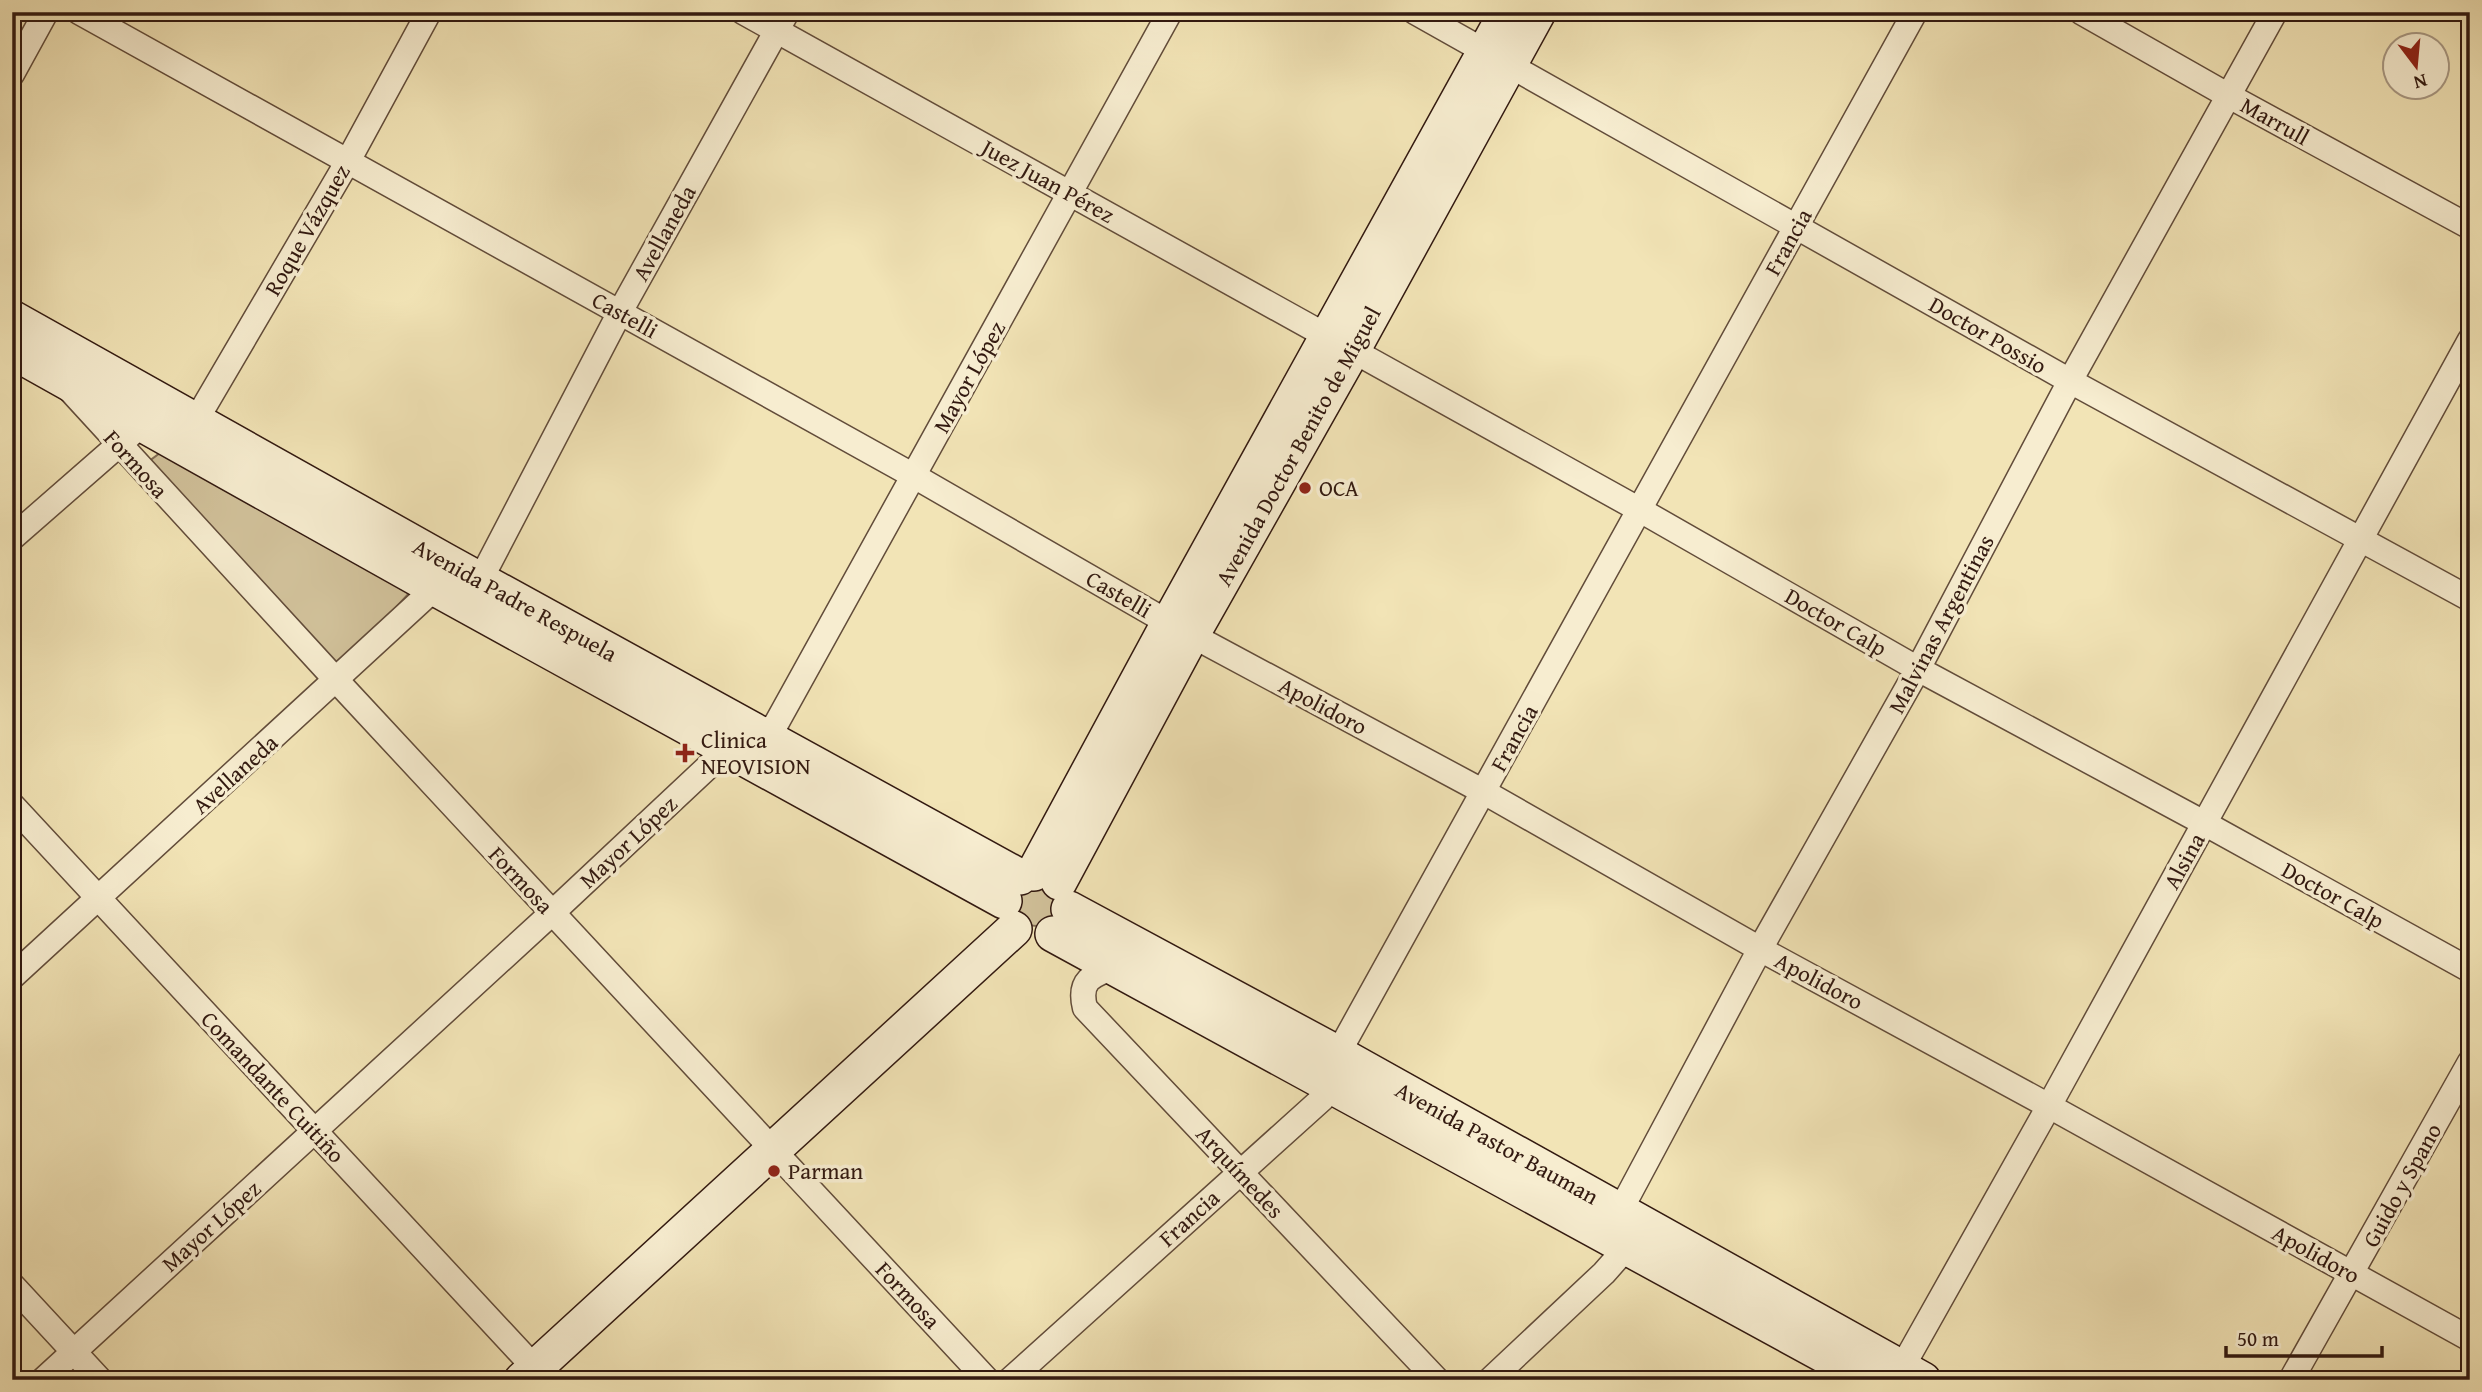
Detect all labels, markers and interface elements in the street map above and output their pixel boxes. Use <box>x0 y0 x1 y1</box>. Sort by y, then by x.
north arrow <box>2380 32 2450 102</box>
text: N <box>2410 67 2431 98</box>
street label: Marrull <box>2235 88 2316 153</box>
street label: Juez Juan Pérez <box>973 129 1121 231</box>
street label: Roque Vázquez <box>256 158 358 302</box>
street label: Avellaneda <box>624 179 704 287</box>
street label: Francia <box>1756 202 1819 281</box>
street label: Castelli <box>586 283 664 346</box>
street label: Doctor Possio <box>1923 288 2053 382</box>
street label: Avenida Doctor Benito de Miguel <box>1207 300 1388 592</box>
street label: Mayor López <box>924 315 1013 439</box>
street label: Formosa <box>97 422 176 505</box>
place label: OCA <box>1319 471 1359 504</box>
marker: OCA <box>1297 480 1313 496</box>
street label: Malvinas Argentinas <box>1879 529 2002 719</box>
street label: Avenida Padre Respuela <box>407 530 623 670</box>
street label: Castelli <box>1080 562 1158 626</box>
street label: Doctor Calp <box>1779 579 1893 664</box>
street label: Apolidoro <box>1273 668 1373 743</box>
street label: Francia <box>1482 698 1545 777</box>
place label: Clinica NEOVISION <box>701 723 810 782</box>
street label: Avellaneda <box>185 726 285 821</box>
marker: Clinica NEOVISION <box>675 743 695 763</box>
street label: Mayor López <box>571 788 684 896</box>
street label: Alsina <box>2155 827 2213 895</box>
street label: Formosa <box>481 838 562 921</box>
street label: Doctor Calp <box>2276 853 2390 936</box>
street label: Apolidoro <box>1769 943 1869 1018</box>
street label: Comandante Cuitiño <box>194 1003 353 1170</box>
street label: Avenida Pastor Bauman <box>1390 1073 1605 1212</box>
street label: Guido y Spano <box>2354 1117 2449 1253</box>
street label: Arquímedes <box>1189 1118 1292 1225</box>
place label: Parman <box>788 1154 863 1187</box>
marker: Parman <box>766 1163 782 1179</box>
street label: Mayor López <box>154 1172 267 1279</box>
street label: Francia <box>1151 1181 1226 1254</box>
street label: Apolidoro <box>2266 1216 2366 1291</box>
street label: Formosa <box>868 1253 949 1336</box>
scale bar <box>2226 1315 2382 1359</box>
text: 50 m <box>2237 1323 2279 1354</box>

